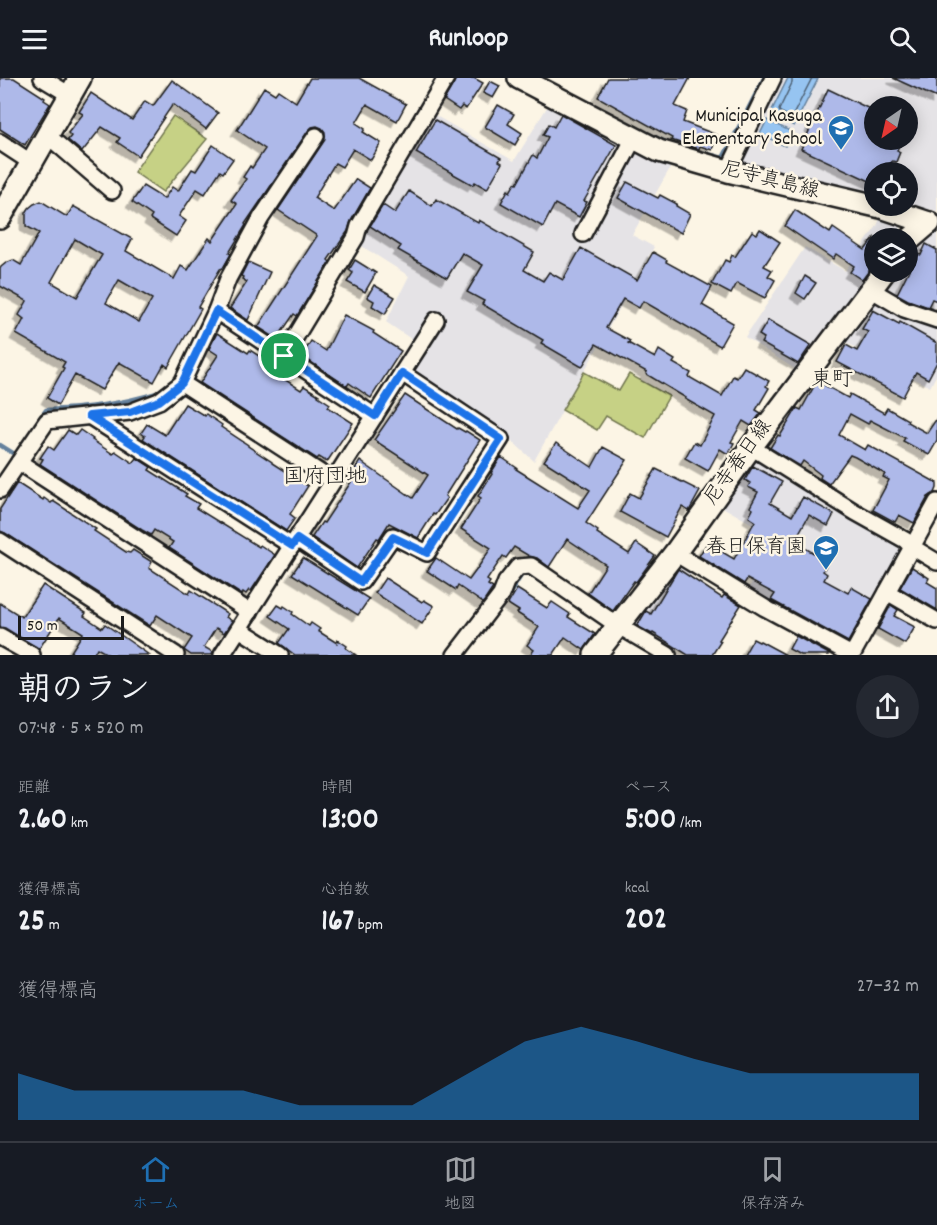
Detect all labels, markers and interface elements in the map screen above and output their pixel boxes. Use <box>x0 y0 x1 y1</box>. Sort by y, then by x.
text: Runloop <box>428 20 509 59</box>
icon: menu <box>18 23 51 56</box>
icon: search <box>886 23 919 56</box>
north arrow <box>864 96 918 150</box>
map controls <box>864 96 918 282</box>
place label: Municipal Kasuga Elementary School <box>682 103 823 154</box>
school or university icon: Municipal Kasuga Elementary School <box>826 113 856 151</box>
street label: 尼寺真島線 <box>718 155 822 207</box>
button: locate <box>864 162 918 216</box>
button: layers <box>864 228 918 282</box>
pin <box>258 330 309 381</box>
icon: arrive <box>267 339 300 372</box>
district label: 東町 <box>811 366 853 396</box>
street label: 尼寺春日線 <box>698 414 780 512</box>
district label: 国府団地 <box>283 463 367 493</box>
school or university icon: 春日保育園 <box>811 533 841 571</box>
place label: 春日保育園 <box>706 534 806 562</box>
scale bar <box>18 613 124 640</box>
text: 50 m <box>27 615 58 638</box>
text: 朝のラン <box>18 669 150 716</box>
button: share <box>856 675 919 738</box>
text: 07:48 · 5 × 520 m <box>18 715 143 743</box>
text: 距離 <box>18 777 50 800</box>
text: 時間 <box>321 777 353 800</box>
text: ペース <box>625 777 672 800</box>
text: 2.60 <box>18 800 67 843</box>
text: 13:00 <box>321 800 379 843</box>
text: 5:00 <box>625 800 676 843</box>
text: km <box>67 812 88 835</box>
text: /km <box>676 812 702 835</box>
text: kcal <box>625 877 649 900</box>
text: 獲得標高 <box>18 879 82 902</box>
text: 心拍数 <box>321 879 369 902</box>
text: 202 <box>625 900 667 943</box>
text: 25 <box>18 902 45 945</box>
text: 167 <box>321 902 354 945</box>
text: m <box>45 914 60 937</box>
text: bpm <box>354 914 383 937</box>
text: 27–32 m <box>857 973 919 1001</box>
text: 獲得標高 <box>18 978 98 1006</box>
tab: ホーム <box>132 1153 179 1216</box>
tab: 地図 <box>444 1153 477 1216</box>
tab: 保存済み <box>741 1153 805 1216</box>

